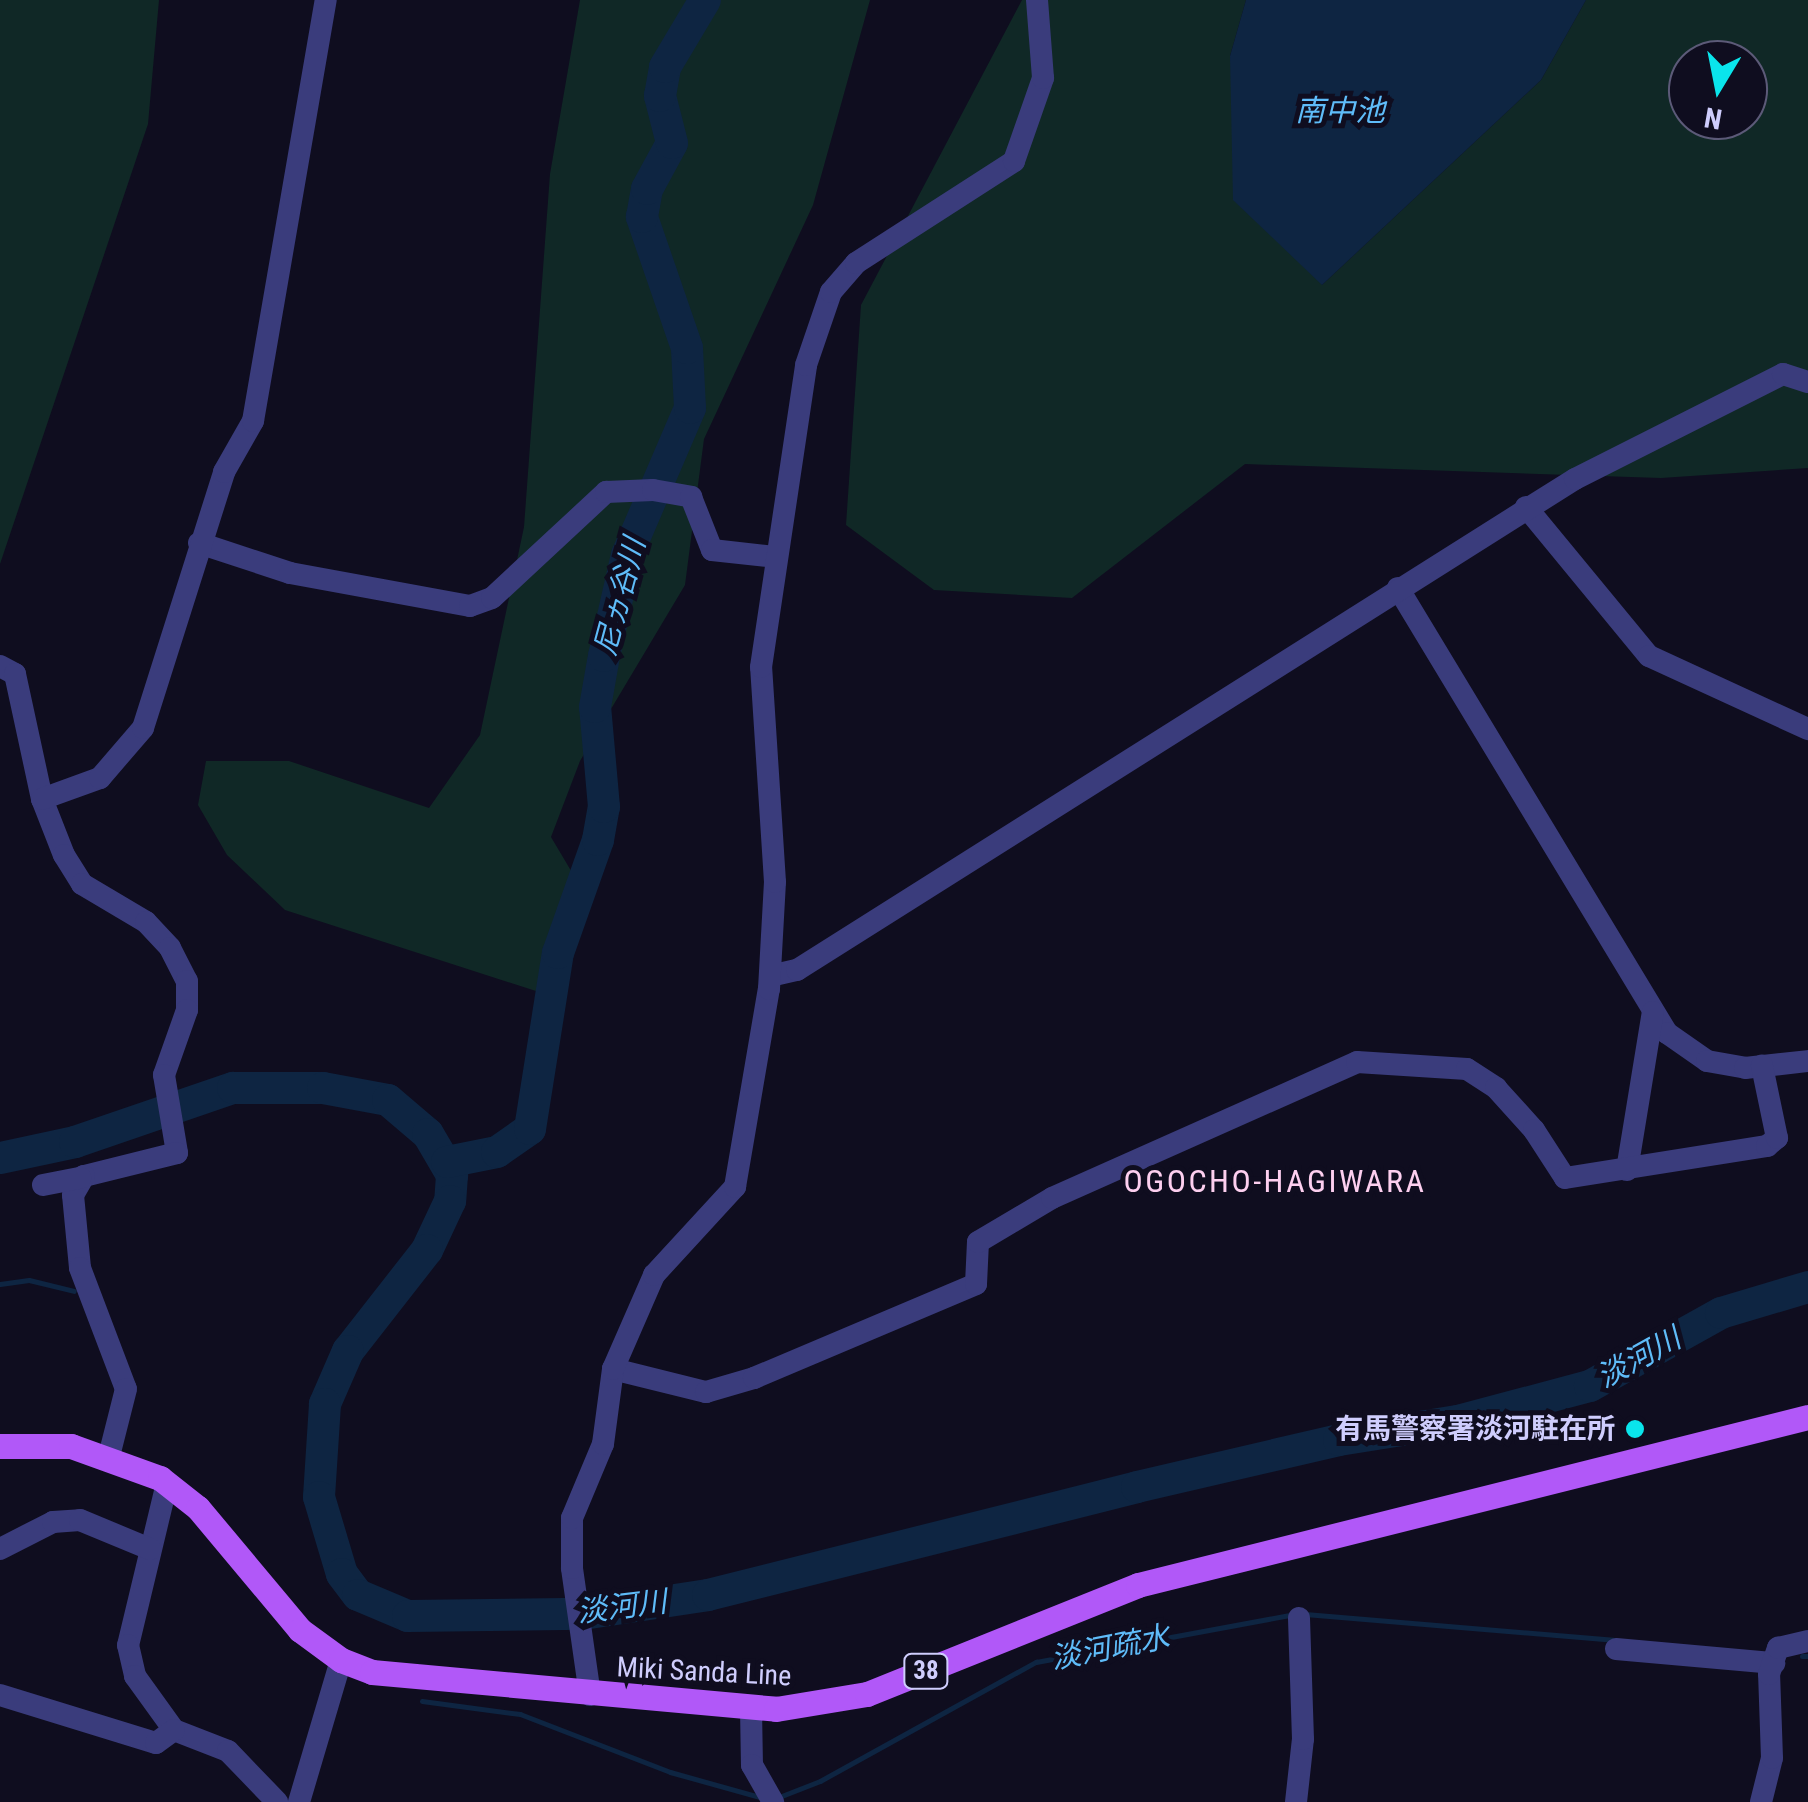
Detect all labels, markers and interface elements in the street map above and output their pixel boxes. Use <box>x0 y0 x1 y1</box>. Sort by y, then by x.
north arrow <box>1668 40 1768 140</box>
water label: 南中池 <box>1295 93 1385 129</box>
text: N <box>1702 100 1724 136</box>
water label: 尼ヵ谷川 <box>587 534 653 660</box>
district label: OGOCHO-HAGIWARA <box>1124 1162 1426 1200</box>
water label: 淡河川 <box>1591 1320 1687 1396</box>
place label: 有馬警察署淡河駐在所 <box>1335 1412 1615 1446</box>
marker: 有馬警察署淡河駐在所 <box>1624 1418 1646 1440</box>
water label: 淡河川 <box>575 1584 669 1630</box>
water label: 淡河疏水 <box>1048 1619 1172 1677</box>
street label: Miki Sanda Line <box>616 1651 792 1693</box>
road number: 38 <box>901 1651 951 1691</box>

